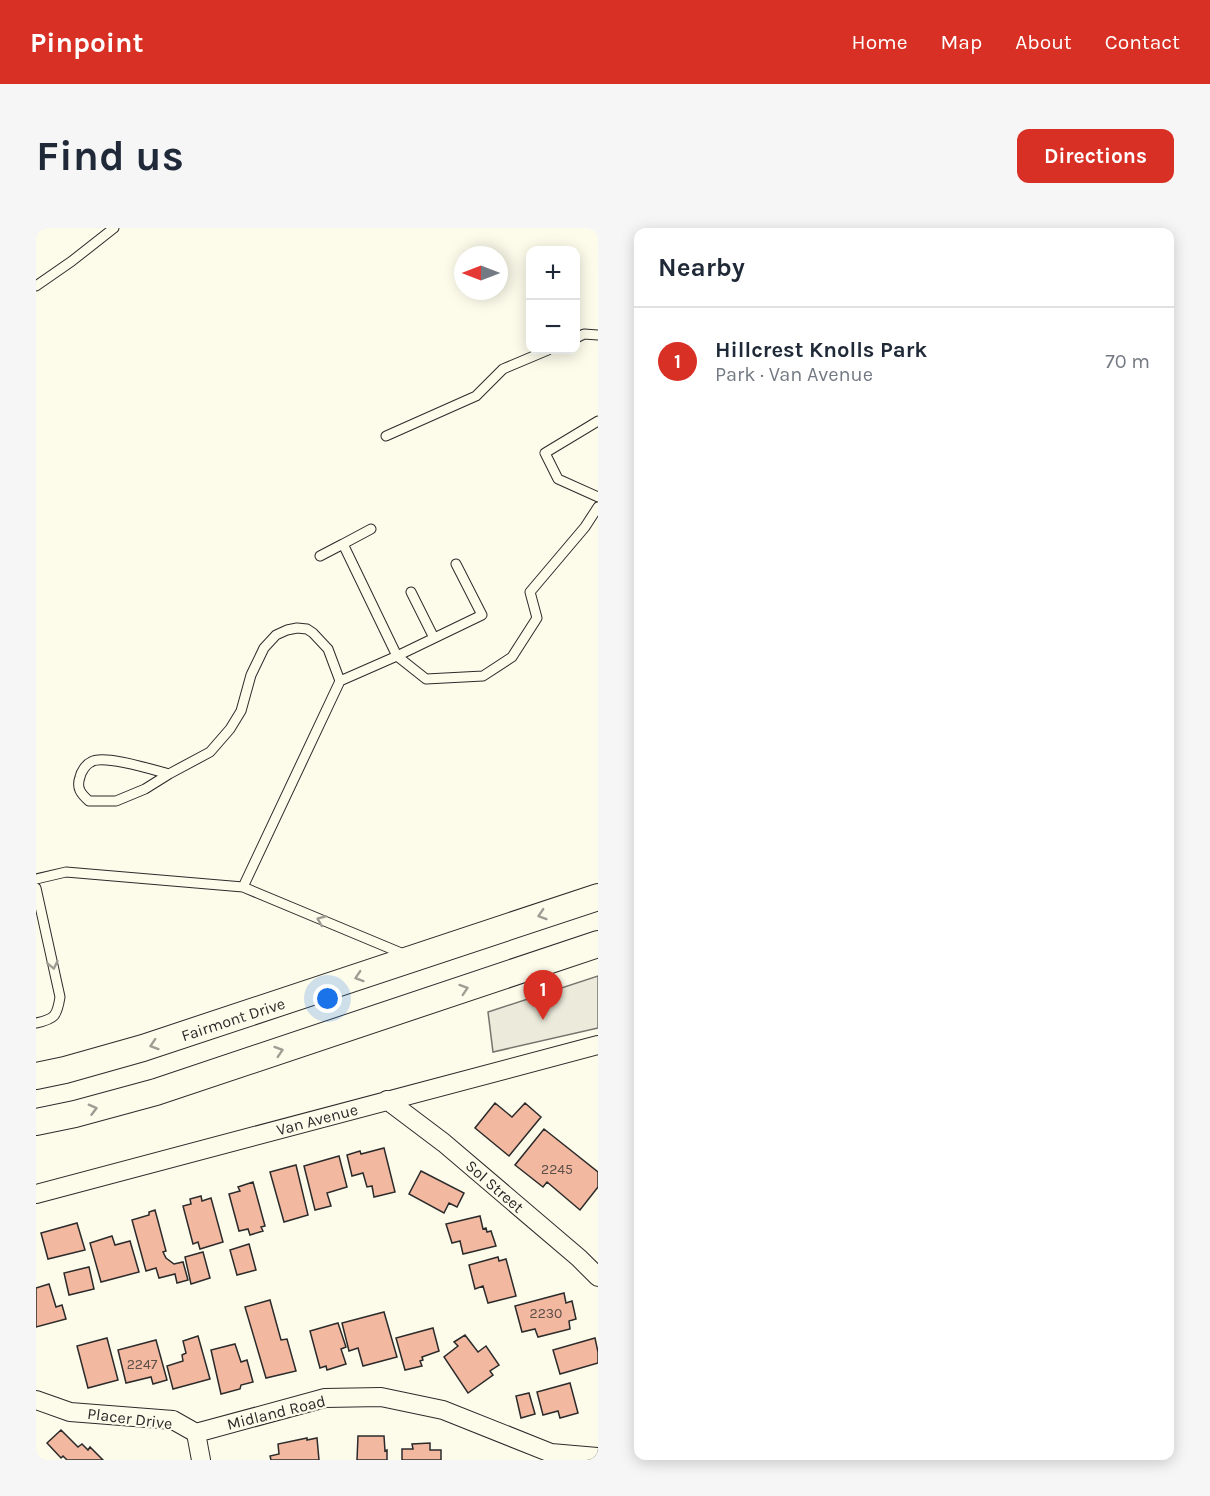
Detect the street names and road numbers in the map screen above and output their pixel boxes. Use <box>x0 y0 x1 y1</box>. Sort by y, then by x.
street label: Fairmont Drive <box>179 994 287 1045</box>
street label: Van Avenue <box>274 1100 360 1139</box>
street label: Sol Street <box>462 1156 528 1217</box>
street label: Midland Road <box>225 1391 327 1434</box>
street label: Placer Drive <box>86 1404 174 1433</box>

